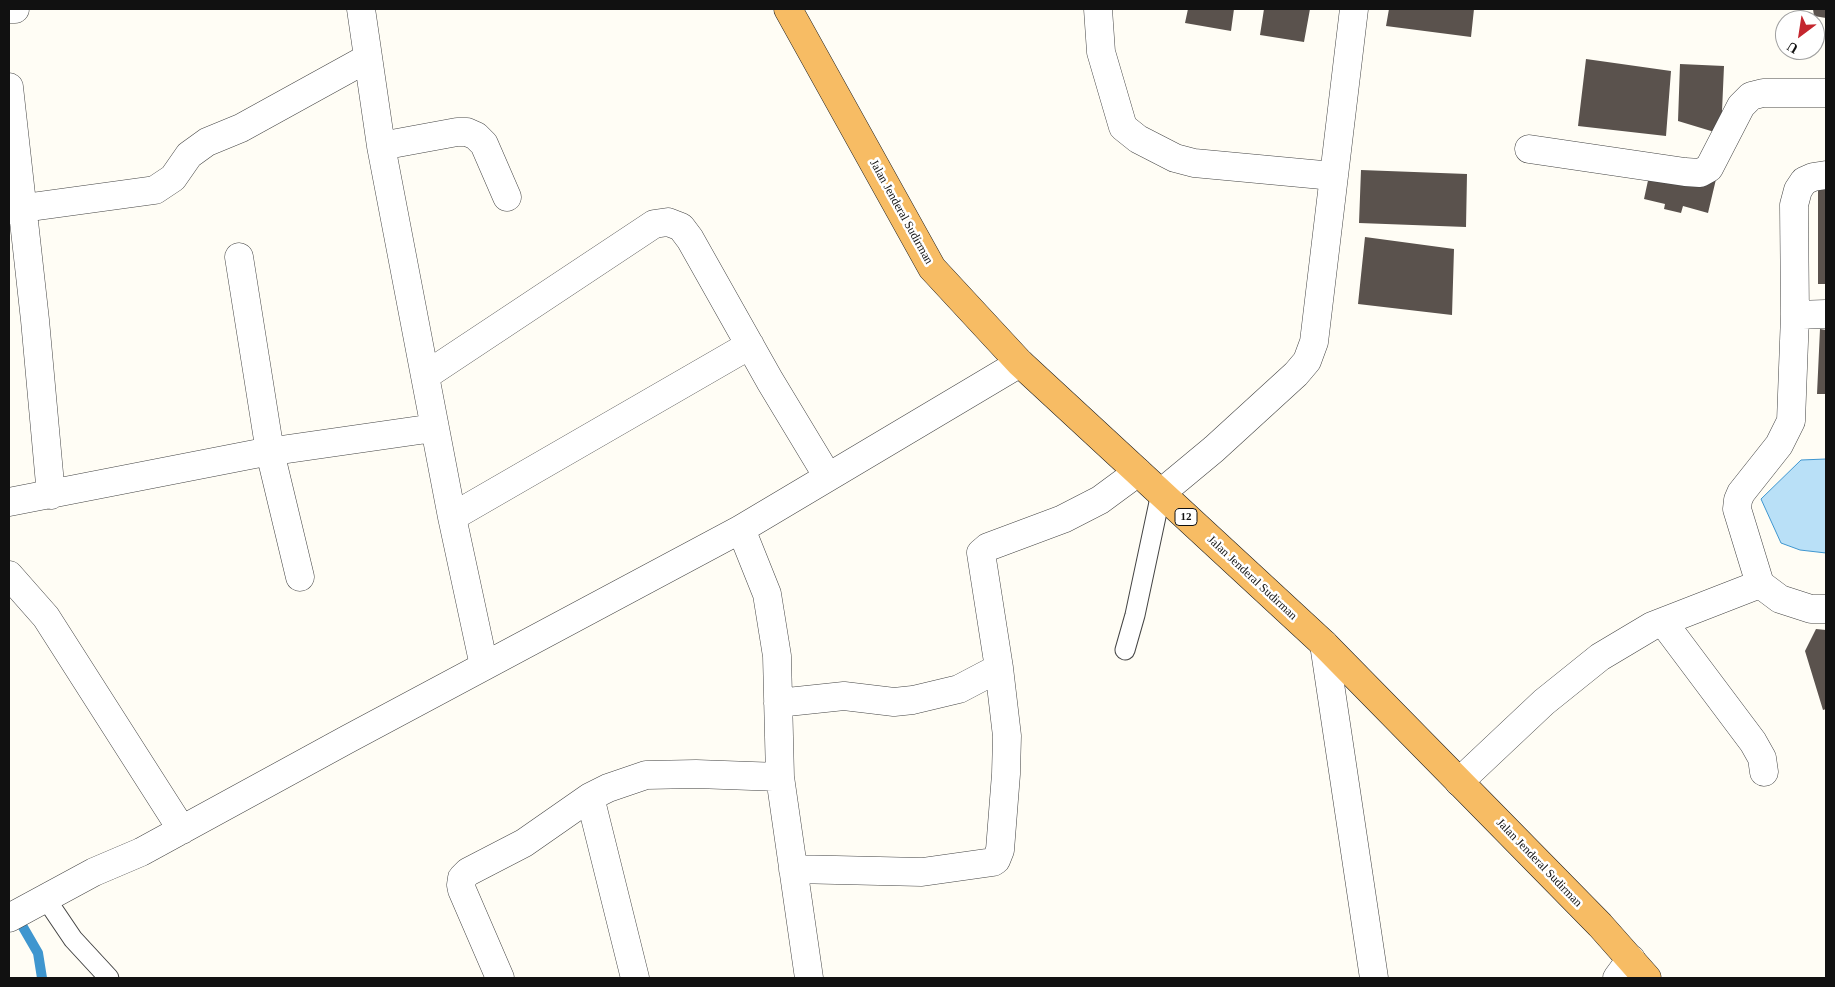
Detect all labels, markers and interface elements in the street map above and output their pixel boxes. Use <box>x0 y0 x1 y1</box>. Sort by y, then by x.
north arrow <box>1775 10 1825 60</box>
text: U <box>1784 38 1801 56</box>
street label: Jalan Jenderal Sudirman <box>866 157 936 267</box>
road number: 12 <box>1175 508 1197 526</box>
street label: Jalan Jenderal Sudirman <box>1204 533 1300 623</box>
street label: Jalan Jenderal Sudirman <box>1493 816 1585 910</box>

